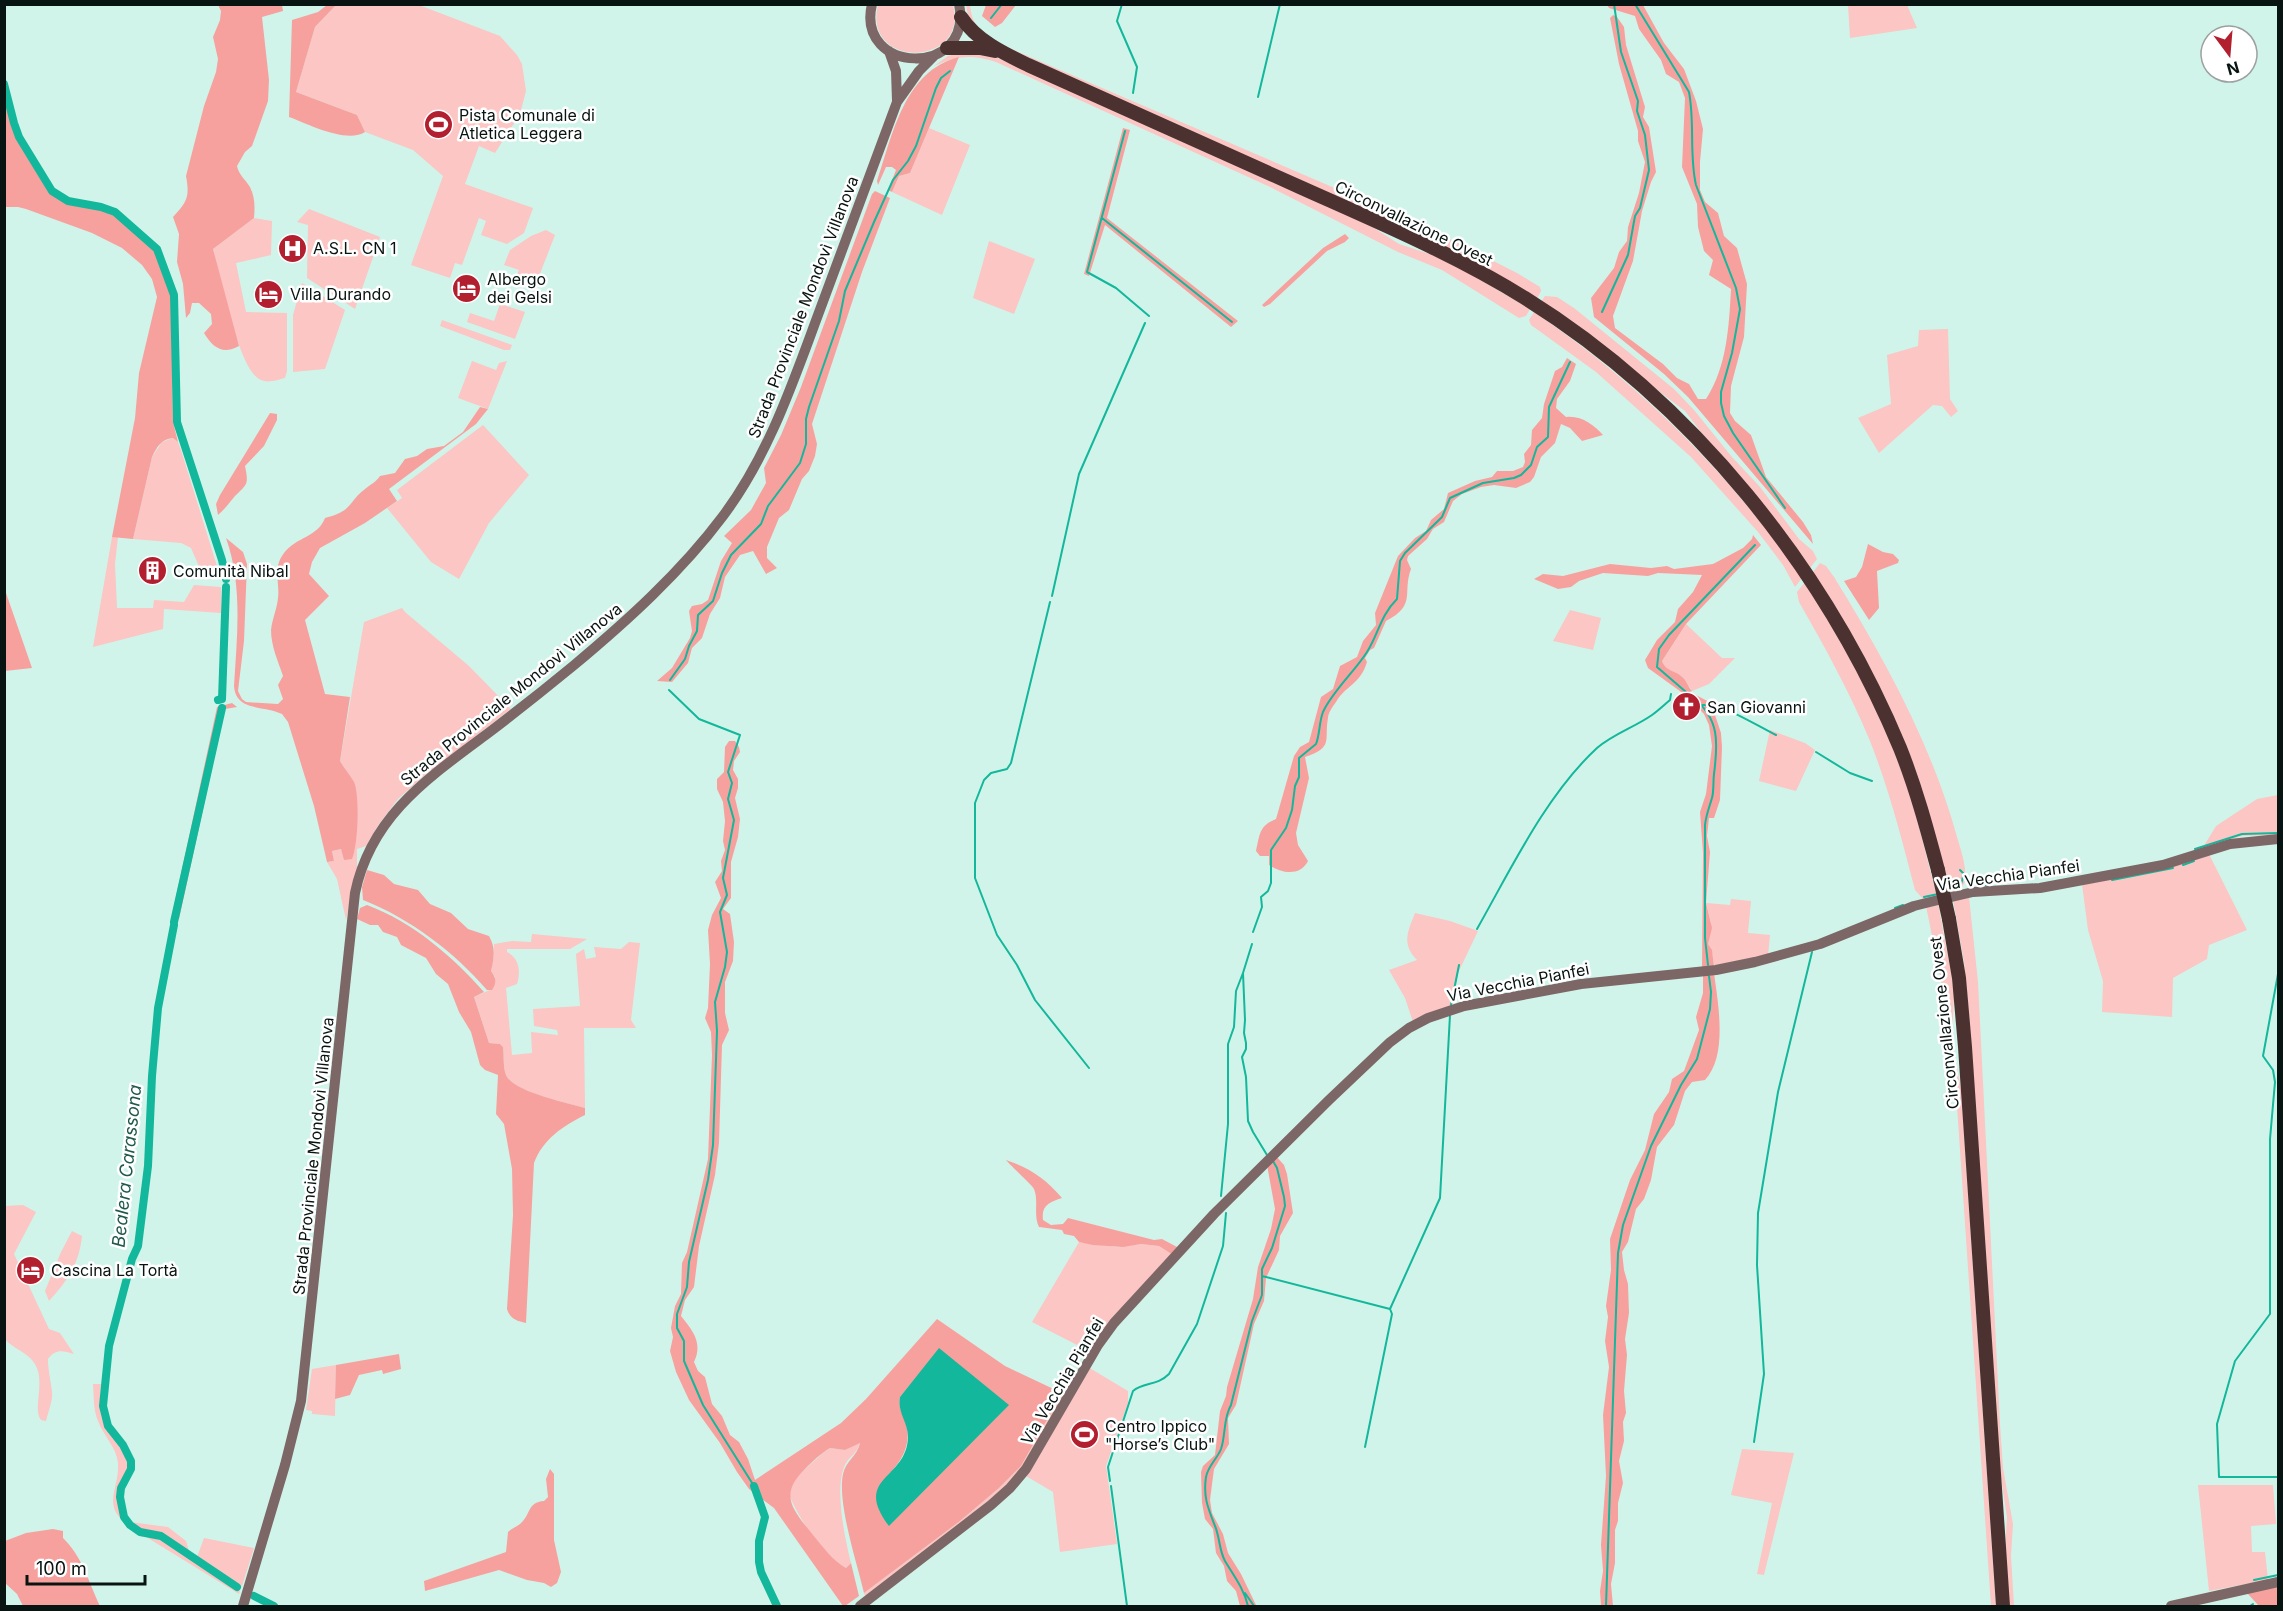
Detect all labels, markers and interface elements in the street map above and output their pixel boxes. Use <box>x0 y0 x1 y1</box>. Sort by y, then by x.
north arrow <box>2199 24 2259 84</box>
text: N <box>2225 57 2242 80</box>
place label: Pista Comunale di Atletica Leggera <box>459 105 595 143</box>
sports icon: Pista Comunale di Atletica Leggera <box>422 108 454 140</box>
street label: Strada Provinciale Mondovì Villanova <box>744 173 862 441</box>
street label: Circonvallazione Ovest <box>1332 176 1496 270</box>
hospital icon: A.S.L. CN 1 <box>276 232 308 264</box>
place label: A.S.L. CN 1 <box>313 238 396 258</box>
place label: Albergo dei Gelsi <box>487 269 552 307</box>
hotel icon: Albergo dei Gelsi <box>450 272 482 304</box>
hotel icon: Villa Durando <box>253 278 285 310</box>
place label: Villa Durando <box>290 284 391 304</box>
building icon: Comunità Nibal <box>136 555 168 587</box>
place label: Comunità Nibal <box>173 561 289 581</box>
street label: Strada Provinciale Mondovì Villanova <box>396 598 626 790</box>
church icon: San Giovanni <box>1670 691 1702 723</box>
place label: San Giovanni <box>1707 697 1806 717</box>
street label: Via Vecchia Pianfei <box>1935 855 2081 895</box>
street label: Circonvallazione Ovest <box>1925 936 1963 1110</box>
street label: Via Vecchia Pianfei <box>1445 958 1591 1006</box>
street label: Strada Provinciale Mondovì Villanova <box>288 1016 338 1296</box>
water label: Bealera Carassona <box>108 1083 146 1248</box>
hotel icon: Cascina La Tortà <box>14 1254 46 1286</box>
place label: Cascina La Tortà <box>51 1260 178 1280</box>
street label: Via Vecchia Pianfei <box>1016 1314 1108 1448</box>
place label: Centro Ippico "Horse’s Club" <box>1105 1416 1215 1454</box>
sports icon: Centro Ippico "Horse’s Club" <box>1068 1419 1100 1451</box>
scale bar <box>27 1548 146 1586</box>
text: 100 m <box>36 1558 87 1579</box>

